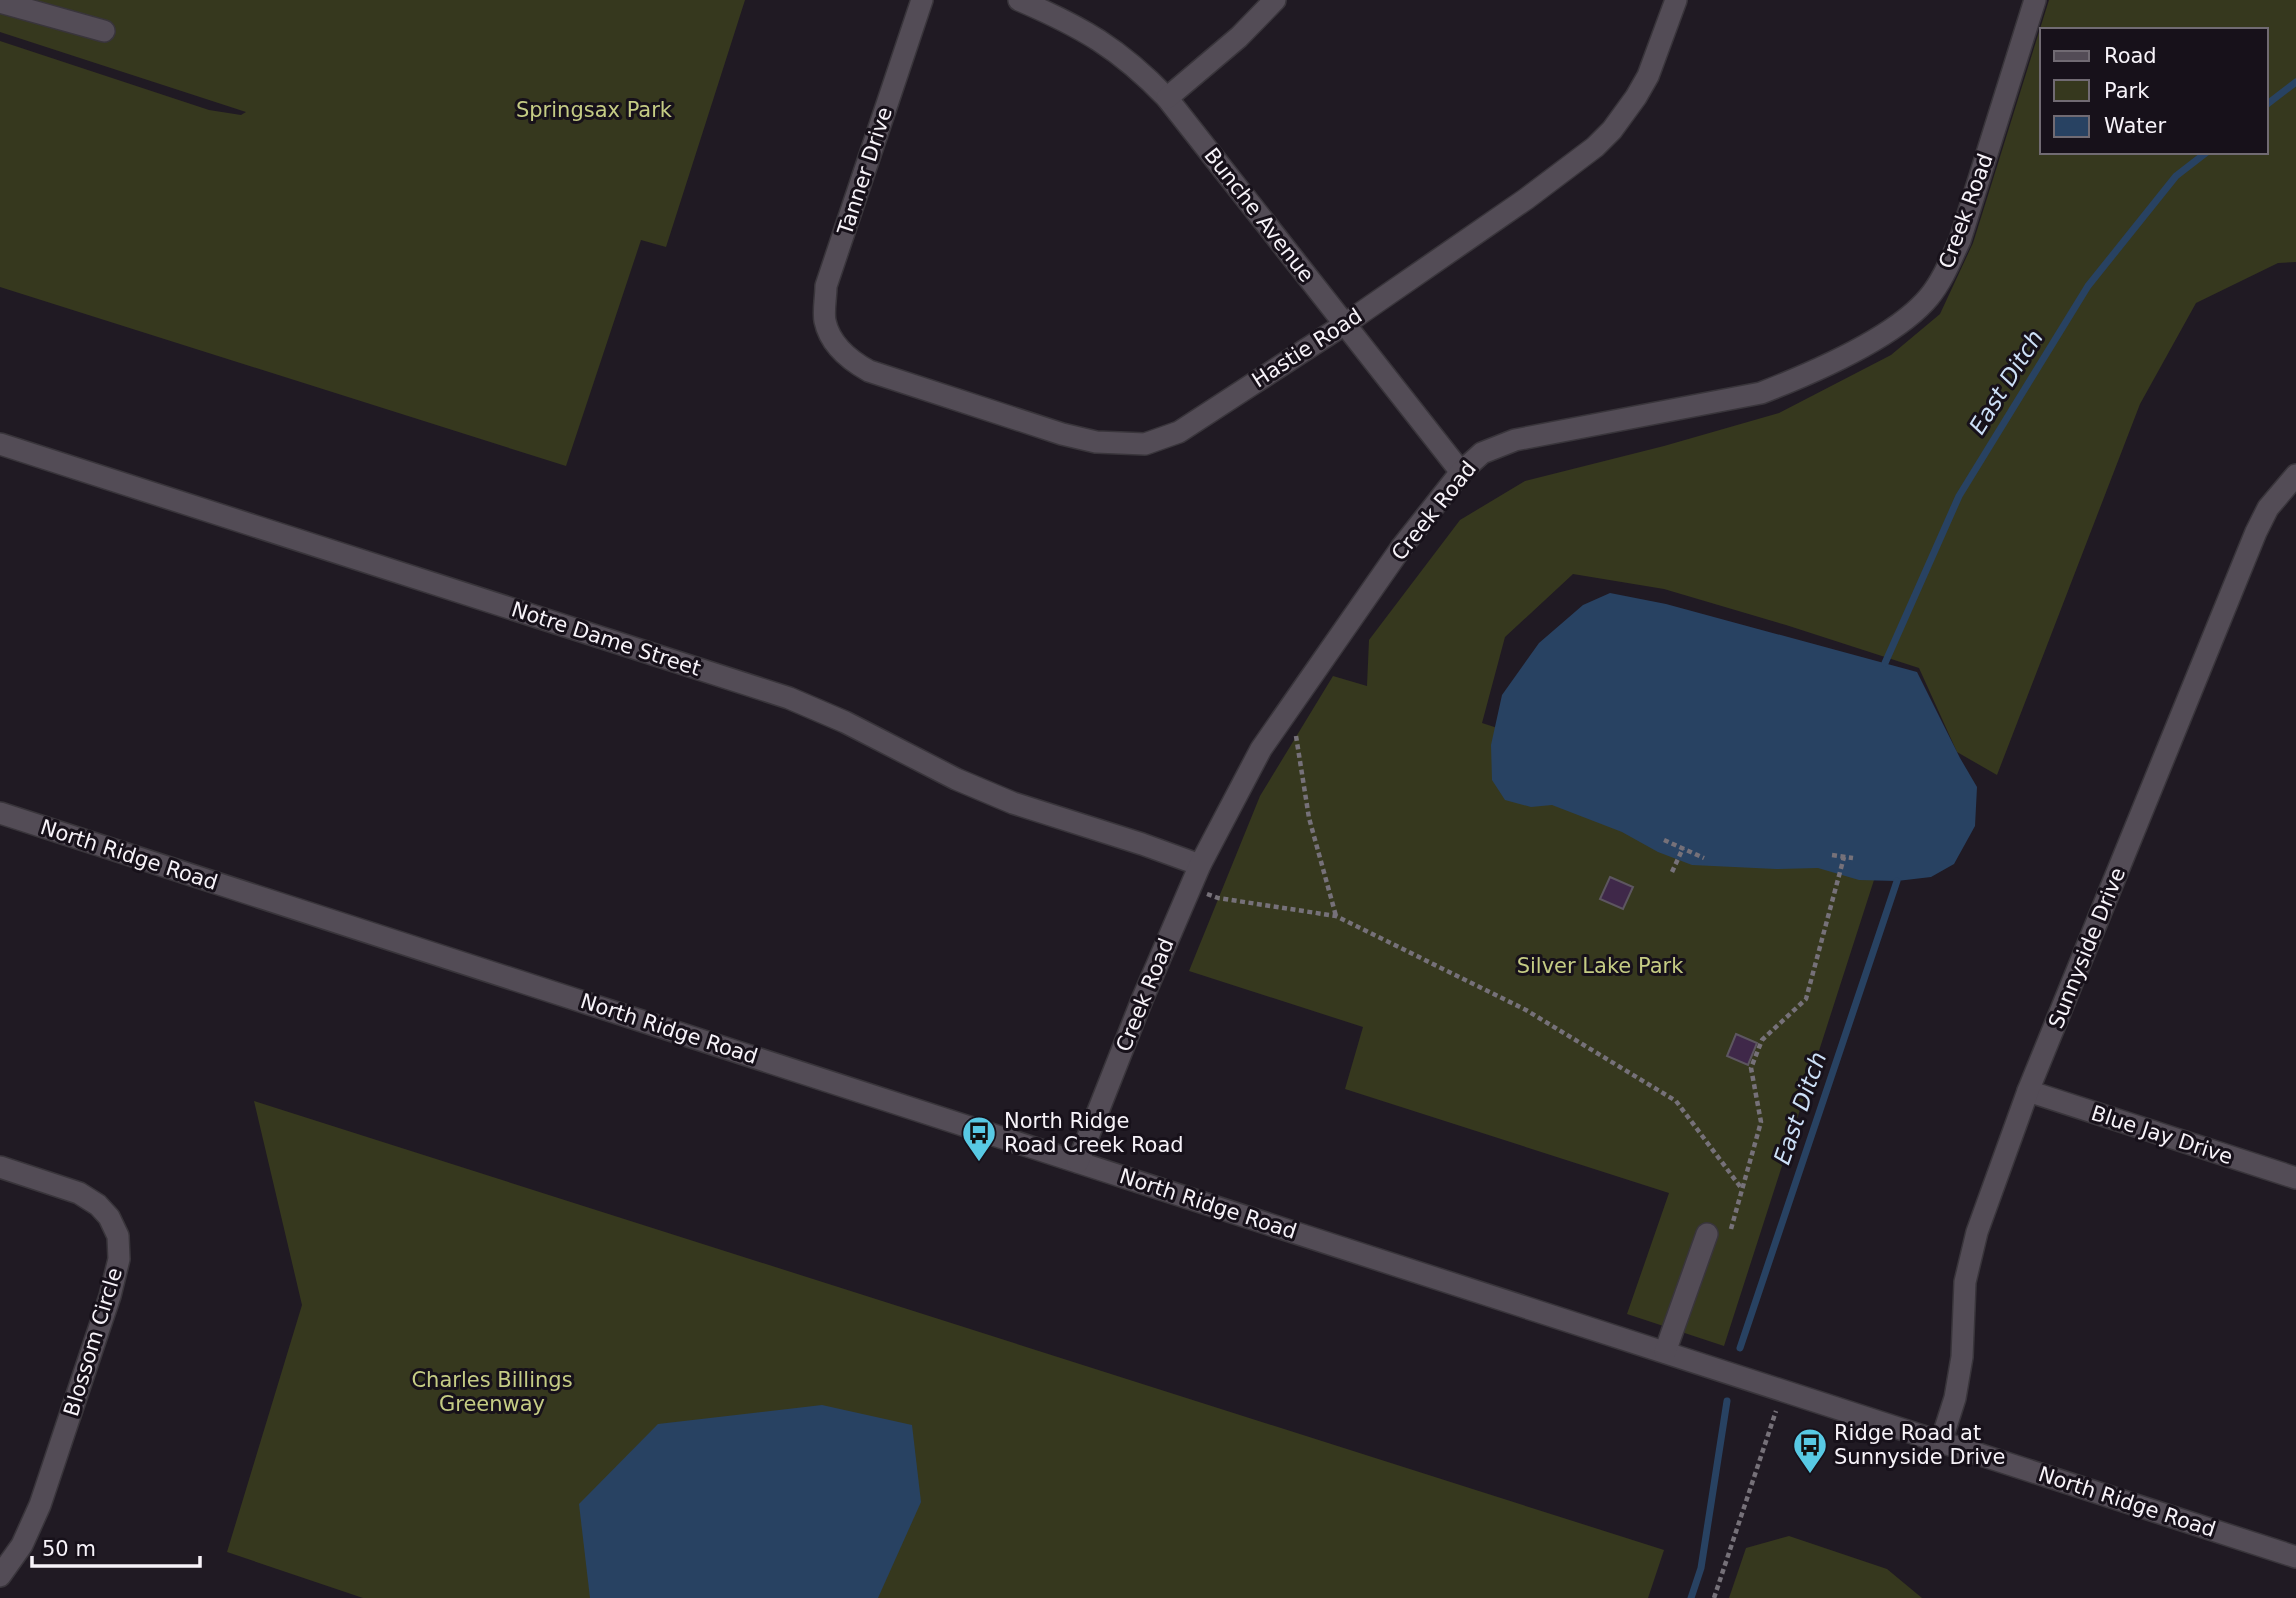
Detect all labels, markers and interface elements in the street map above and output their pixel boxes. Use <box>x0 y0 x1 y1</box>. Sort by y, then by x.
legend <box>2040 28 2268 154</box>
text: Road <box>2104 44 2157 68</box>
text: Park <box>2104 79 2150 103</box>
park label: Springsax Park <box>516 98 673 122</box>
street label: Tanner Drive <box>833 104 897 239</box>
text: Water <box>2104 114 2166 138</box>
street label: Bunche Avenue <box>1199 143 1319 287</box>
street label: Creek Road <box>1934 150 1998 272</box>
street label: Hastie Road <box>1248 304 1366 392</box>
water label: East Ditch <box>1964 325 2048 439</box>
street label: Creek Road <box>1387 457 1481 565</box>
street label: Notre Dame Street <box>508 597 704 681</box>
street label: North Ridge Road <box>37 815 221 895</box>
street label: Sunnyside Drive <box>2044 864 2130 1032</box>
street label: Creek Road <box>1111 935 1179 1055</box>
park label: Silver Lake Park <box>1517 954 1684 978</box>
street label: North Ridge Road <box>577 989 761 1069</box>
water label: East Ditch <box>1769 1048 1831 1168</box>
street label: Blue Jay Drive <box>2088 1101 2236 1169</box>
place label: North Ridge Road Creek Road <box>1004 1109 1184 1157</box>
bus stop icon: North Ridge Road Creek Road <box>960 1114 998 1163</box>
street label: North Ridge Road <box>1116 1164 1300 1244</box>
street label: Blossom Circle <box>59 1265 127 1419</box>
park label: Charles Billings Greenway <box>411 1368 573 1416</box>
place label: Ridge Road at Sunnyside Drive <box>1834 1421 2005 1469</box>
bus stop icon: Ridge Road at Sunnyside Drive <box>1791 1426 1829 1475</box>
street label: North Ridge Road <box>2035 1462 2219 1542</box>
scale bar <box>32 1524 200 1568</box>
text: 50 m <box>42 1537 96 1561</box>

